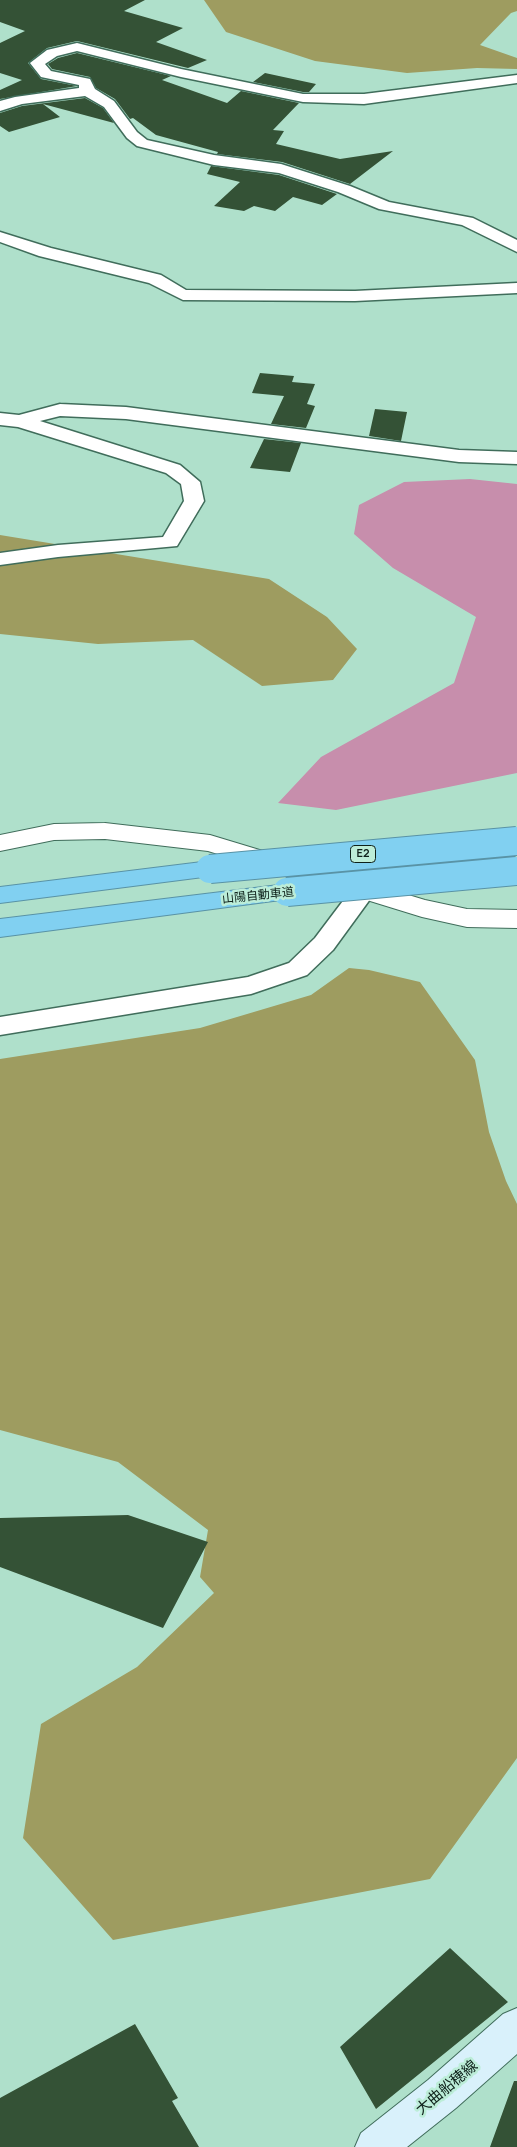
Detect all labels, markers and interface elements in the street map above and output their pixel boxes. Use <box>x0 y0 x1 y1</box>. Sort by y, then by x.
road number: E2 <box>350 846 376 862</box>
street label: 山陽自動車道 <box>221 885 295 907</box>
street label: 大曲船穂線 <box>412 2057 482 2119</box>

